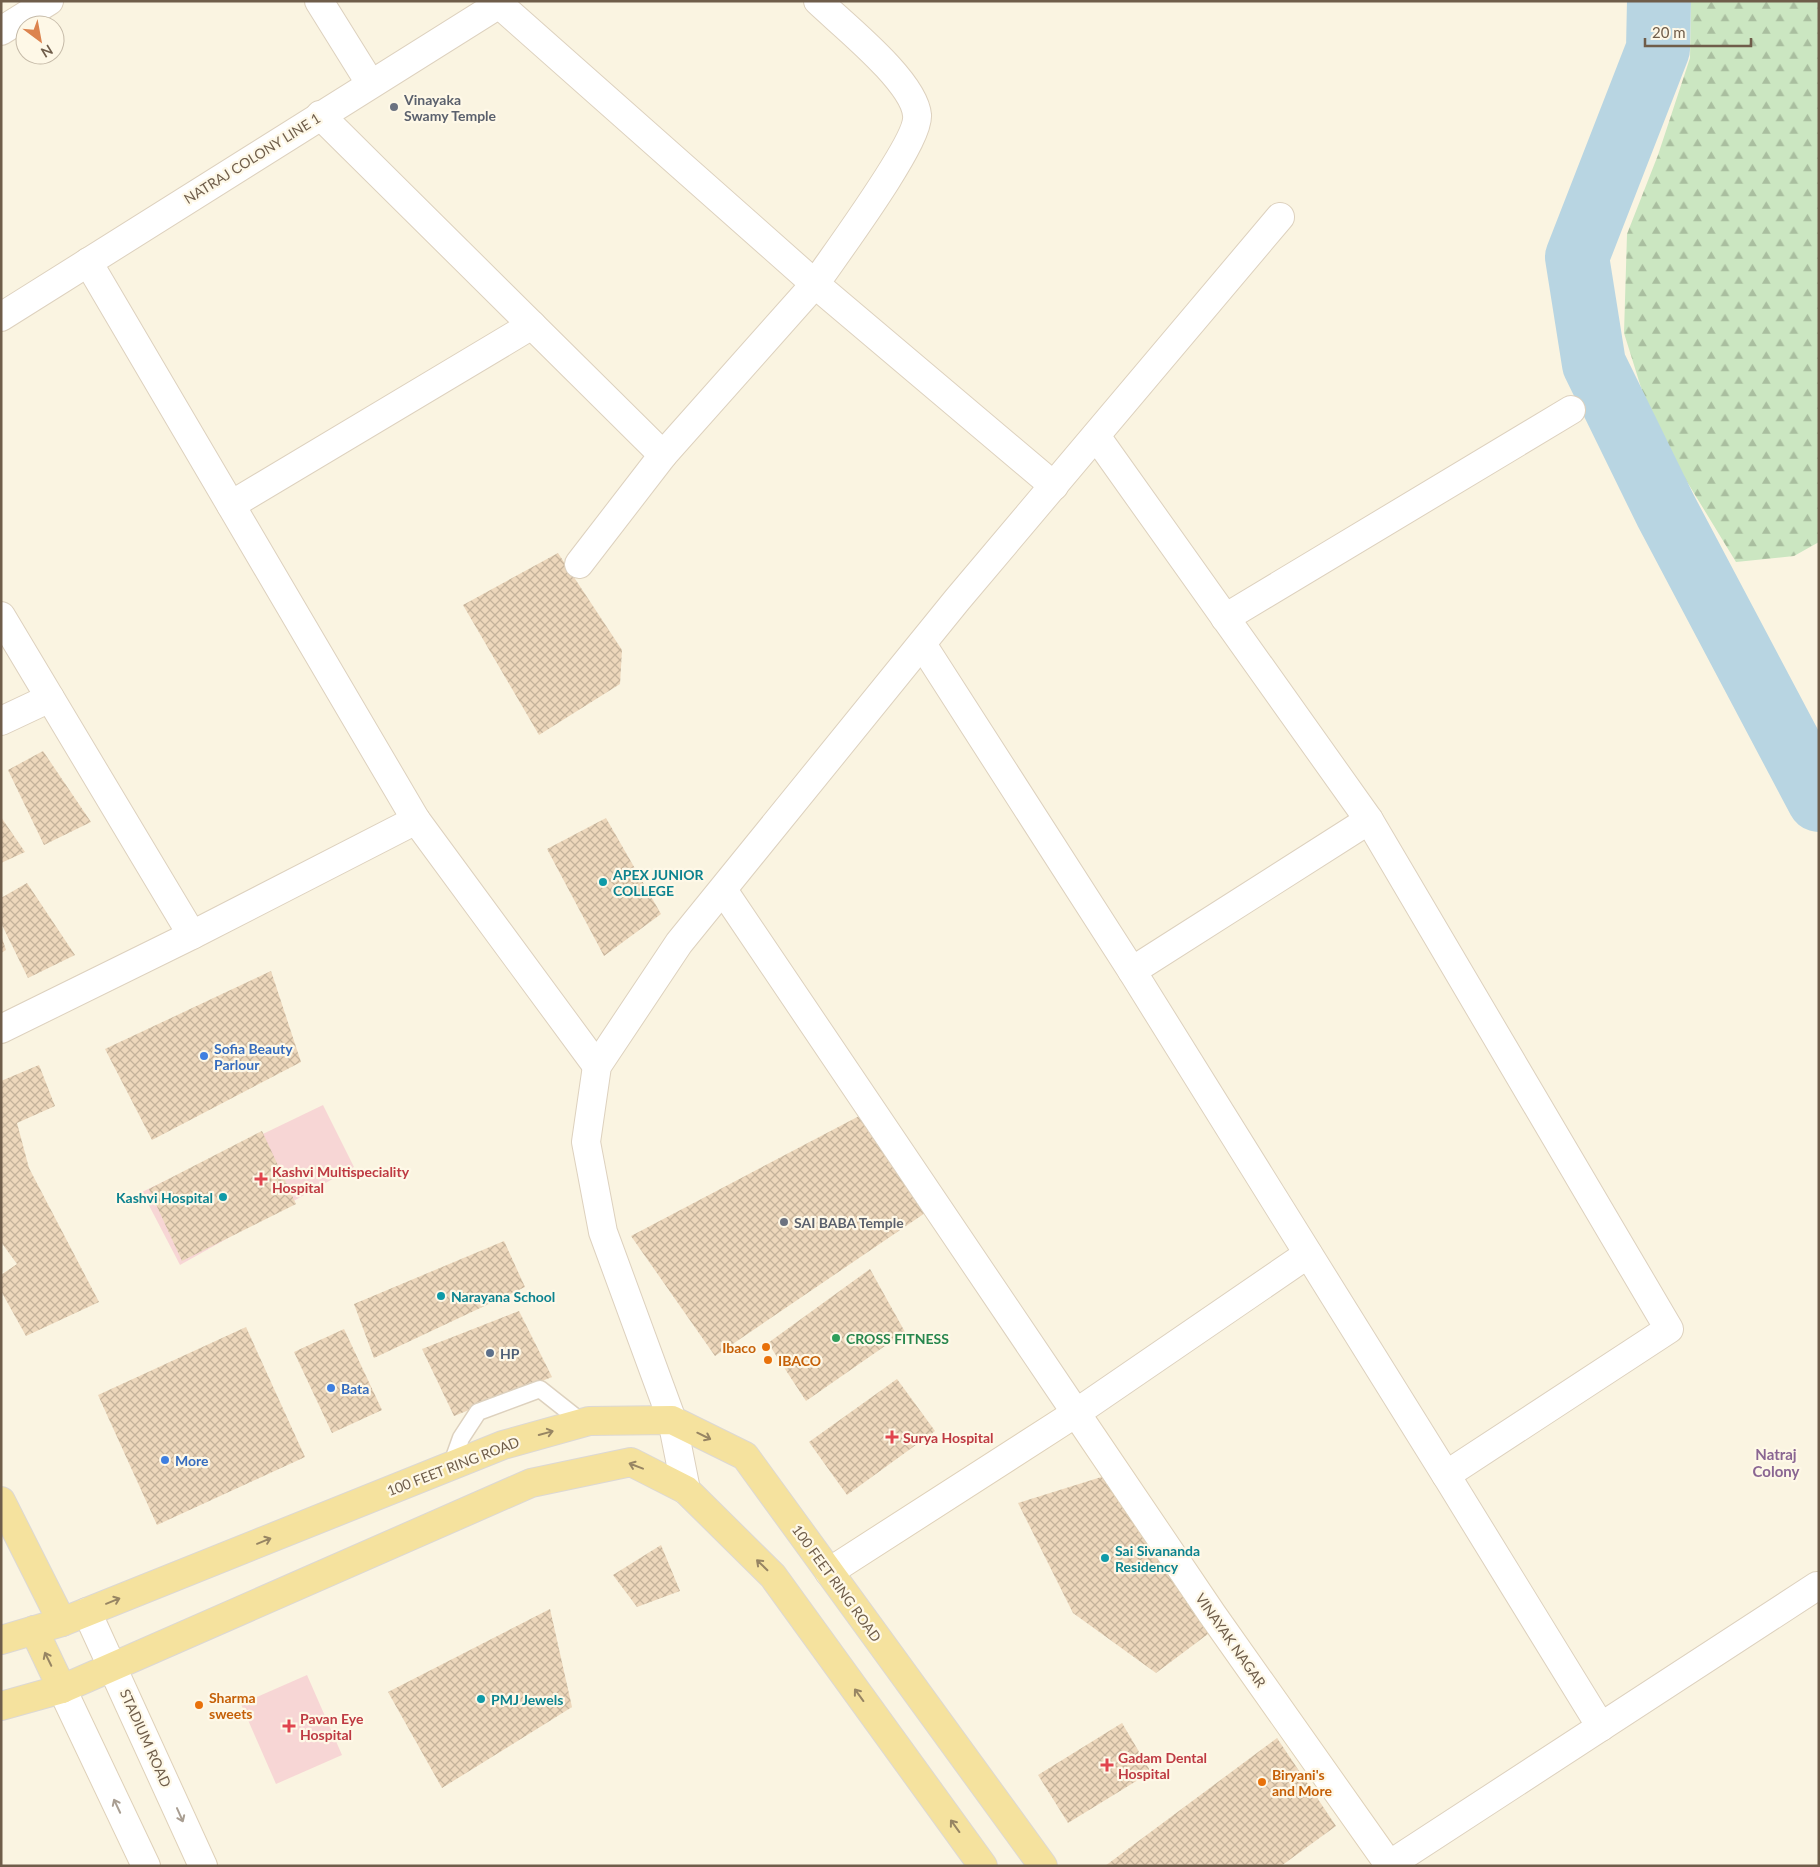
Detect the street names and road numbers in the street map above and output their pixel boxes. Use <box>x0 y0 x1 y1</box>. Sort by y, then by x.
street label: NATRAJ COLONY LINE 1 <box>181 109 323 207</box>
street label: 100 FEET RING ROAD <box>384 1433 522 1499</box>
street label: 100 FEET RING ROAD <box>789 1521 885 1645</box>
street label: VINAYAK NAGAR <box>1192 1590 1270 1691</box>
street label: STADIUM ROAD <box>117 1686 175 1790</box>

